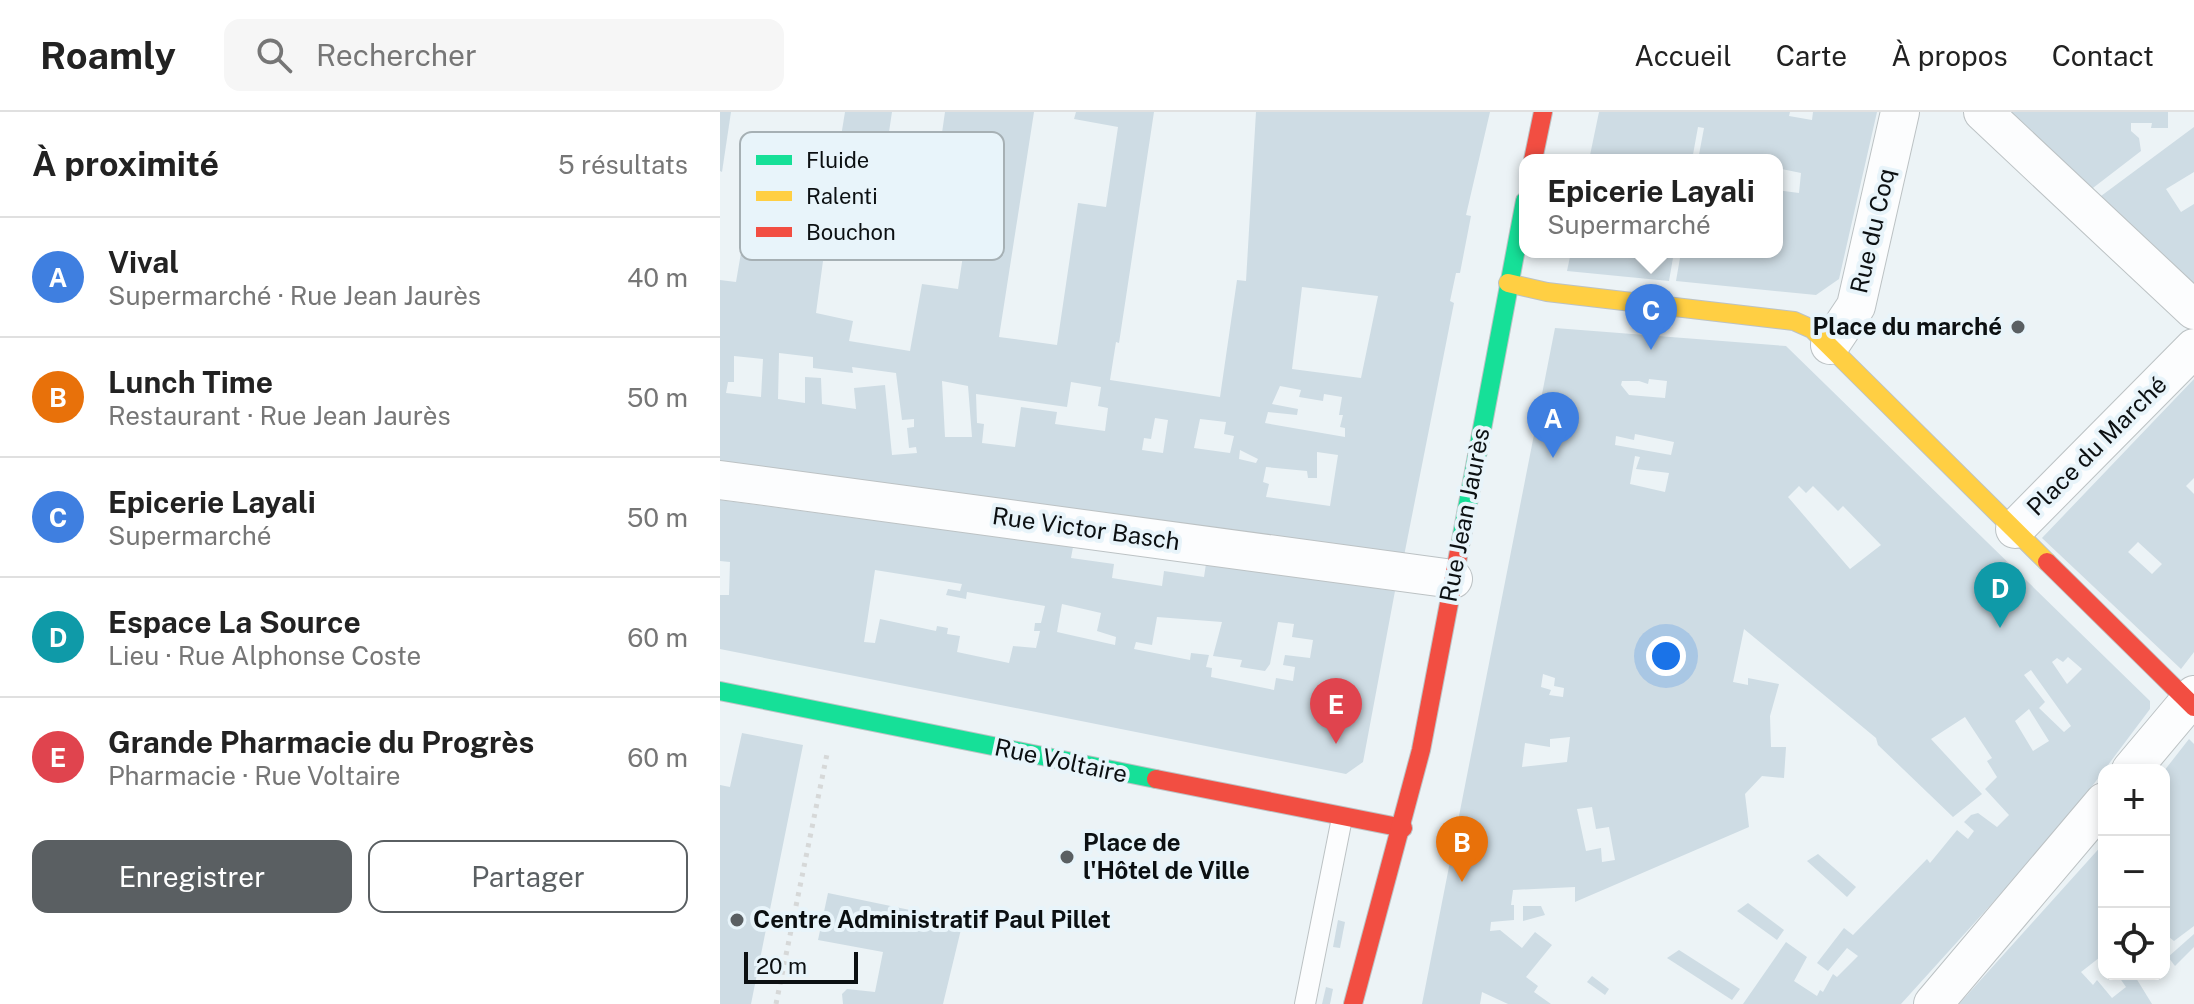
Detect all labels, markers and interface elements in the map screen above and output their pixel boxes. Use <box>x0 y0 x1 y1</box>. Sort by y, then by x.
search box <box>224 19 784 91</box>
text: Roamly <box>40 33 176 78</box>
icon: search <box>252 33 296 77</box>
text: Rechercher <box>316 37 477 73</box>
text: Accueil <box>1634 39 1732 72</box>
text: Carte <box>1776 39 1847 72</box>
text: À propos <box>1891 39 2008 72</box>
text: Contact <box>2052 39 2154 72</box>
legend <box>740 132 1004 260</box>
text: À proximité <box>32 144 219 184</box>
text: Fluide <box>806 147 869 173</box>
text: 5 résultats <box>558 149 688 180</box>
popup <box>1519 154 1783 258</box>
street label: Rue du Coq <box>1844 166 1900 296</box>
text: Epicerie Layali <box>1547 173 1755 209</box>
text: Ralenti <box>806 183 878 209</box>
text: Supermarché <box>1547 209 1711 240</box>
text: Bouchon <box>806 219 896 245</box>
text: Vival <box>108 244 179 280</box>
text: A <box>49 262 67 293</box>
text: 40 m <box>627 262 688 293</box>
text: Supermarché · Rue Jean Jaurès <box>108 280 481 311</box>
pin: C <box>1625 284 1677 350</box>
place label: Place du marché <box>1813 312 2002 340</box>
marker: Place du marché <box>2009 318 2027 336</box>
text: Lunch Time <box>108 364 273 400</box>
street label: Place du Marché <box>2021 370 2172 521</box>
text: B <box>49 382 67 413</box>
text: 50 m <box>627 382 688 413</box>
pin: A <box>1527 392 1579 458</box>
text: Restaurant · Rue Jean Jaurès <box>108 400 451 431</box>
street label: Rue Jean Jaurès <box>1433 426 1495 604</box>
text: Epicerie Layali <box>108 484 316 520</box>
street label: Rue Victor Basch <box>991 501 1182 555</box>
text: C <box>49 502 67 533</box>
text: 50 m <box>627 502 688 533</box>
text: Supermarché <box>108 520 272 551</box>
pin: D <box>1974 562 2026 628</box>
text: Espace La Source <box>108 604 361 640</box>
text: D <box>49 622 67 653</box>
text: 60 m <box>627 622 688 653</box>
your location <box>1646 636 1686 676</box>
text: Lieu · Rue Alphonse Coste <box>108 640 421 671</box>
pin: E <box>1310 678 1362 744</box>
text: Grande Pharmacie du Progrès <box>108 724 534 760</box>
street label: Rue Voltaire <box>992 732 1130 788</box>
text: E <box>50 742 66 773</box>
text: 60 m <box>627 742 688 773</box>
text: Pharmacie · Rue Voltaire <box>108 760 401 791</box>
map controls <box>2098 764 2170 980</box>
button: + <box>2098 764 2170 836</box>
pin: B <box>1436 816 1488 882</box>
place label: Place de l'Hôtel de Ville <box>1083 828 1250 884</box>
button: − <box>2098 836 2170 908</box>
button: Enregistrer <box>32 840 352 913</box>
button: Partager <box>368 840 688 913</box>
marker: Place de l'Hôtel de Ville <box>1058 848 1076 866</box>
place label: Centre Administratif Paul Pillet <box>753 905 1111 933</box>
button: locate <box>2098 908 2170 980</box>
marker: Centre Administratif Paul Pillet <box>728 911 746 929</box>
scale bar <box>744 948 858 984</box>
text: 20 m <box>756 953 807 979</box>

